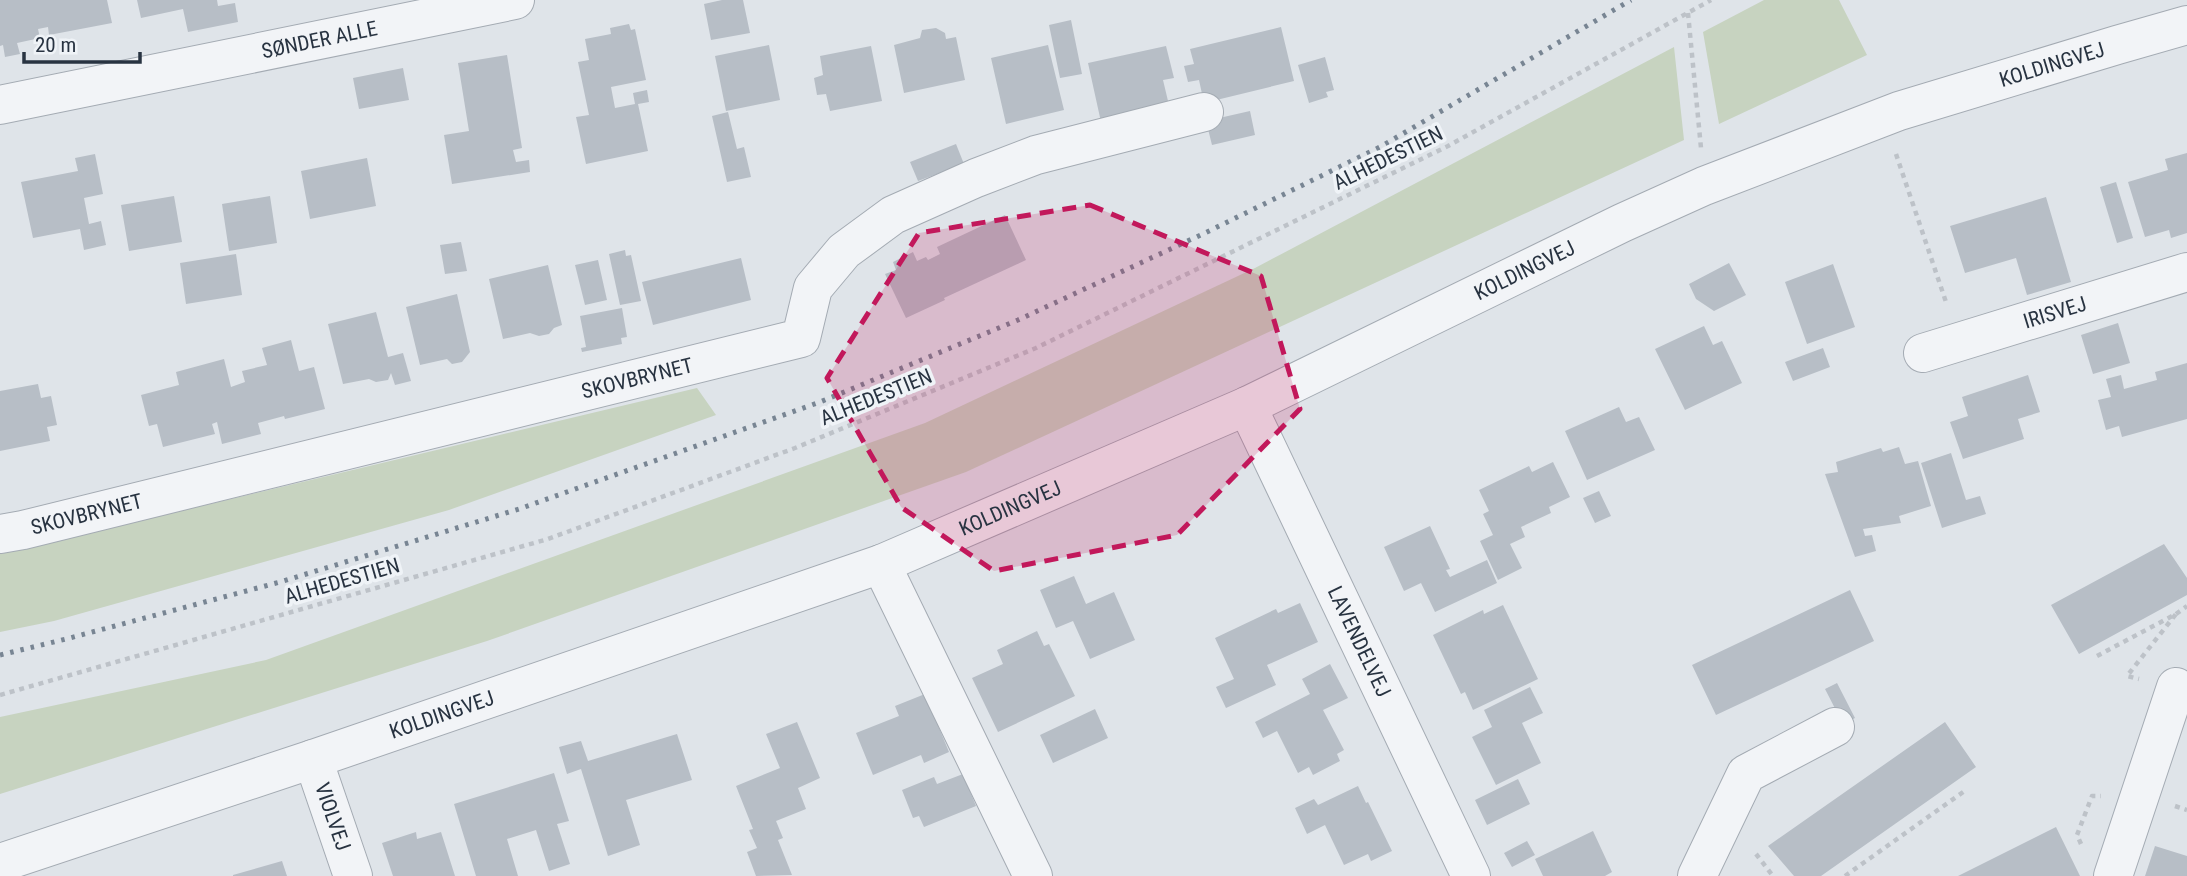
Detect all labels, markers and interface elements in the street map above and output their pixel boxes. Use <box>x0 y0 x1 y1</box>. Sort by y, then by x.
street label: SØNDER ALLE <box>259 16 379 63</box>
scale bar <box>24 21 140 65</box>
text: 20 m <box>35 33 76 57</box>
street label: KOLDINGVEJ <box>1996 37 2108 92</box>
street label: ALHEDESTIEN <box>1329 121 1447 195</box>
street label: KOLDINGVEJ <box>1471 236 1579 305</box>
street label: IRISVEJ <box>2020 292 2089 334</box>
street label: SKOVBRYNET <box>579 353 695 404</box>
street label: ALHEDESTIEN <box>817 364 935 430</box>
street label: KOLDINGVEJ <box>955 476 1065 541</box>
street label: SKOVBRYNET <box>29 489 145 540</box>
street label: ALHEDESTIEN <box>282 553 402 609</box>
street label: LAVENDELVEJ <box>1323 582 1396 701</box>
street label: KOLDINGVEJ <box>386 686 497 744</box>
street label: VIOLVEJ <box>310 780 355 854</box>

